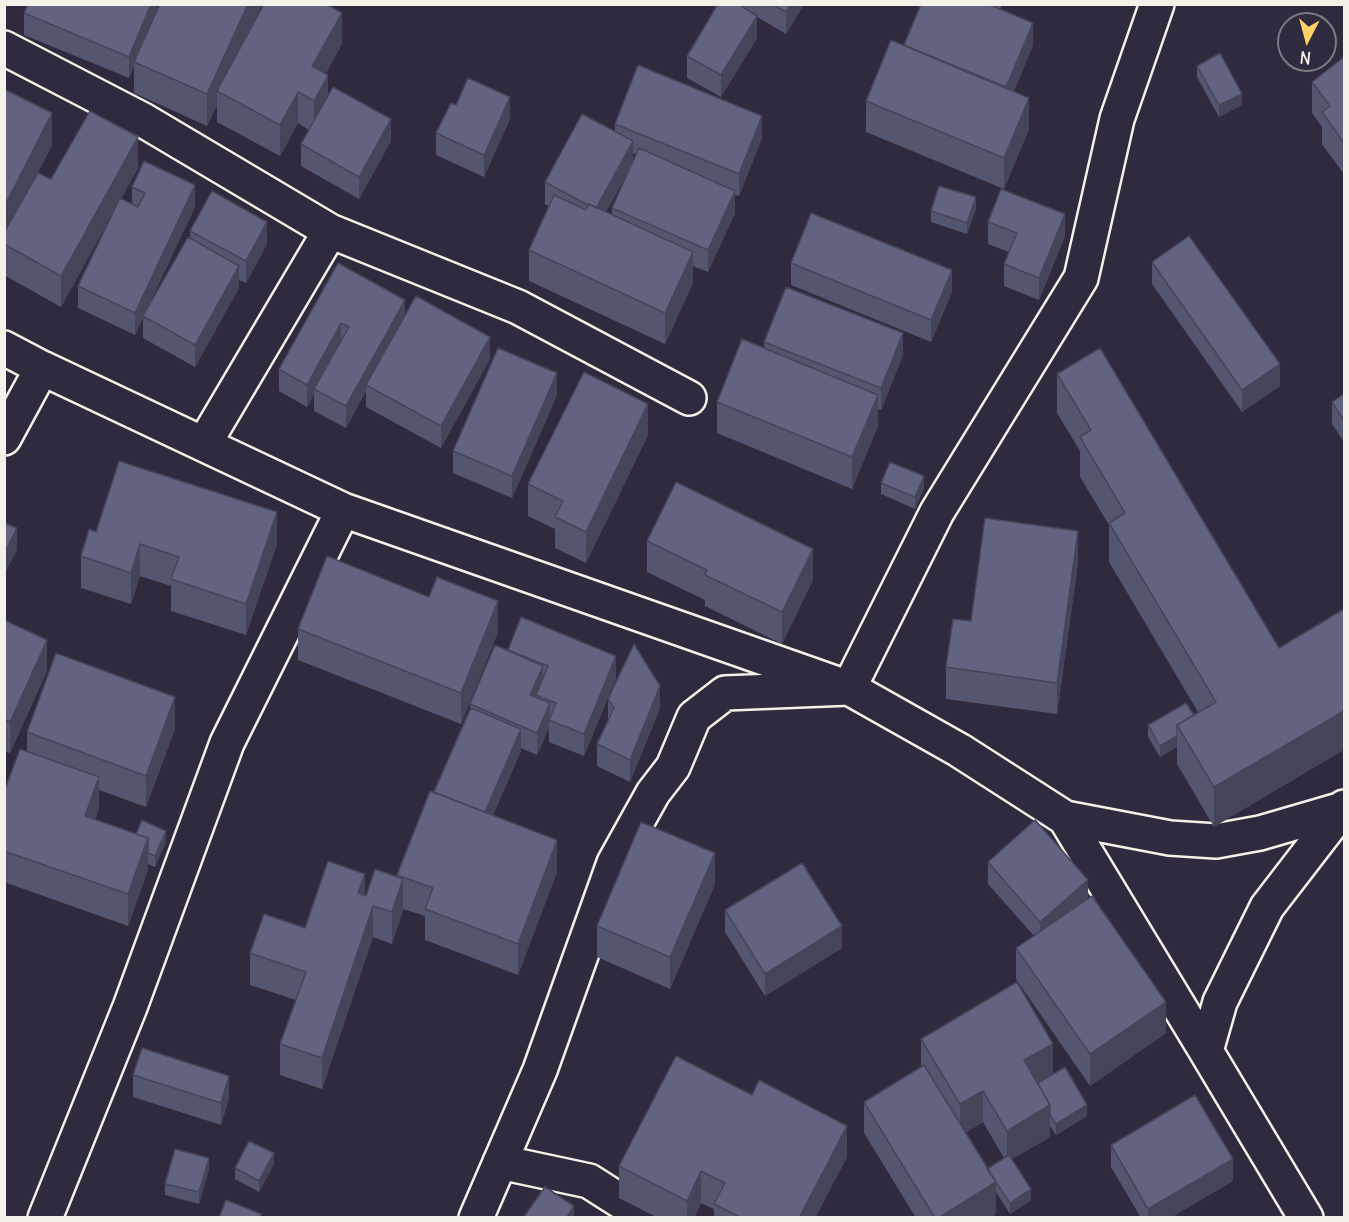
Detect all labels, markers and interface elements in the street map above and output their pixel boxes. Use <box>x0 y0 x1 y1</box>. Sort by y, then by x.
north arrow <box>1277 12 1337 72</box>
text: N <box>1299 47 1312 68</box>

